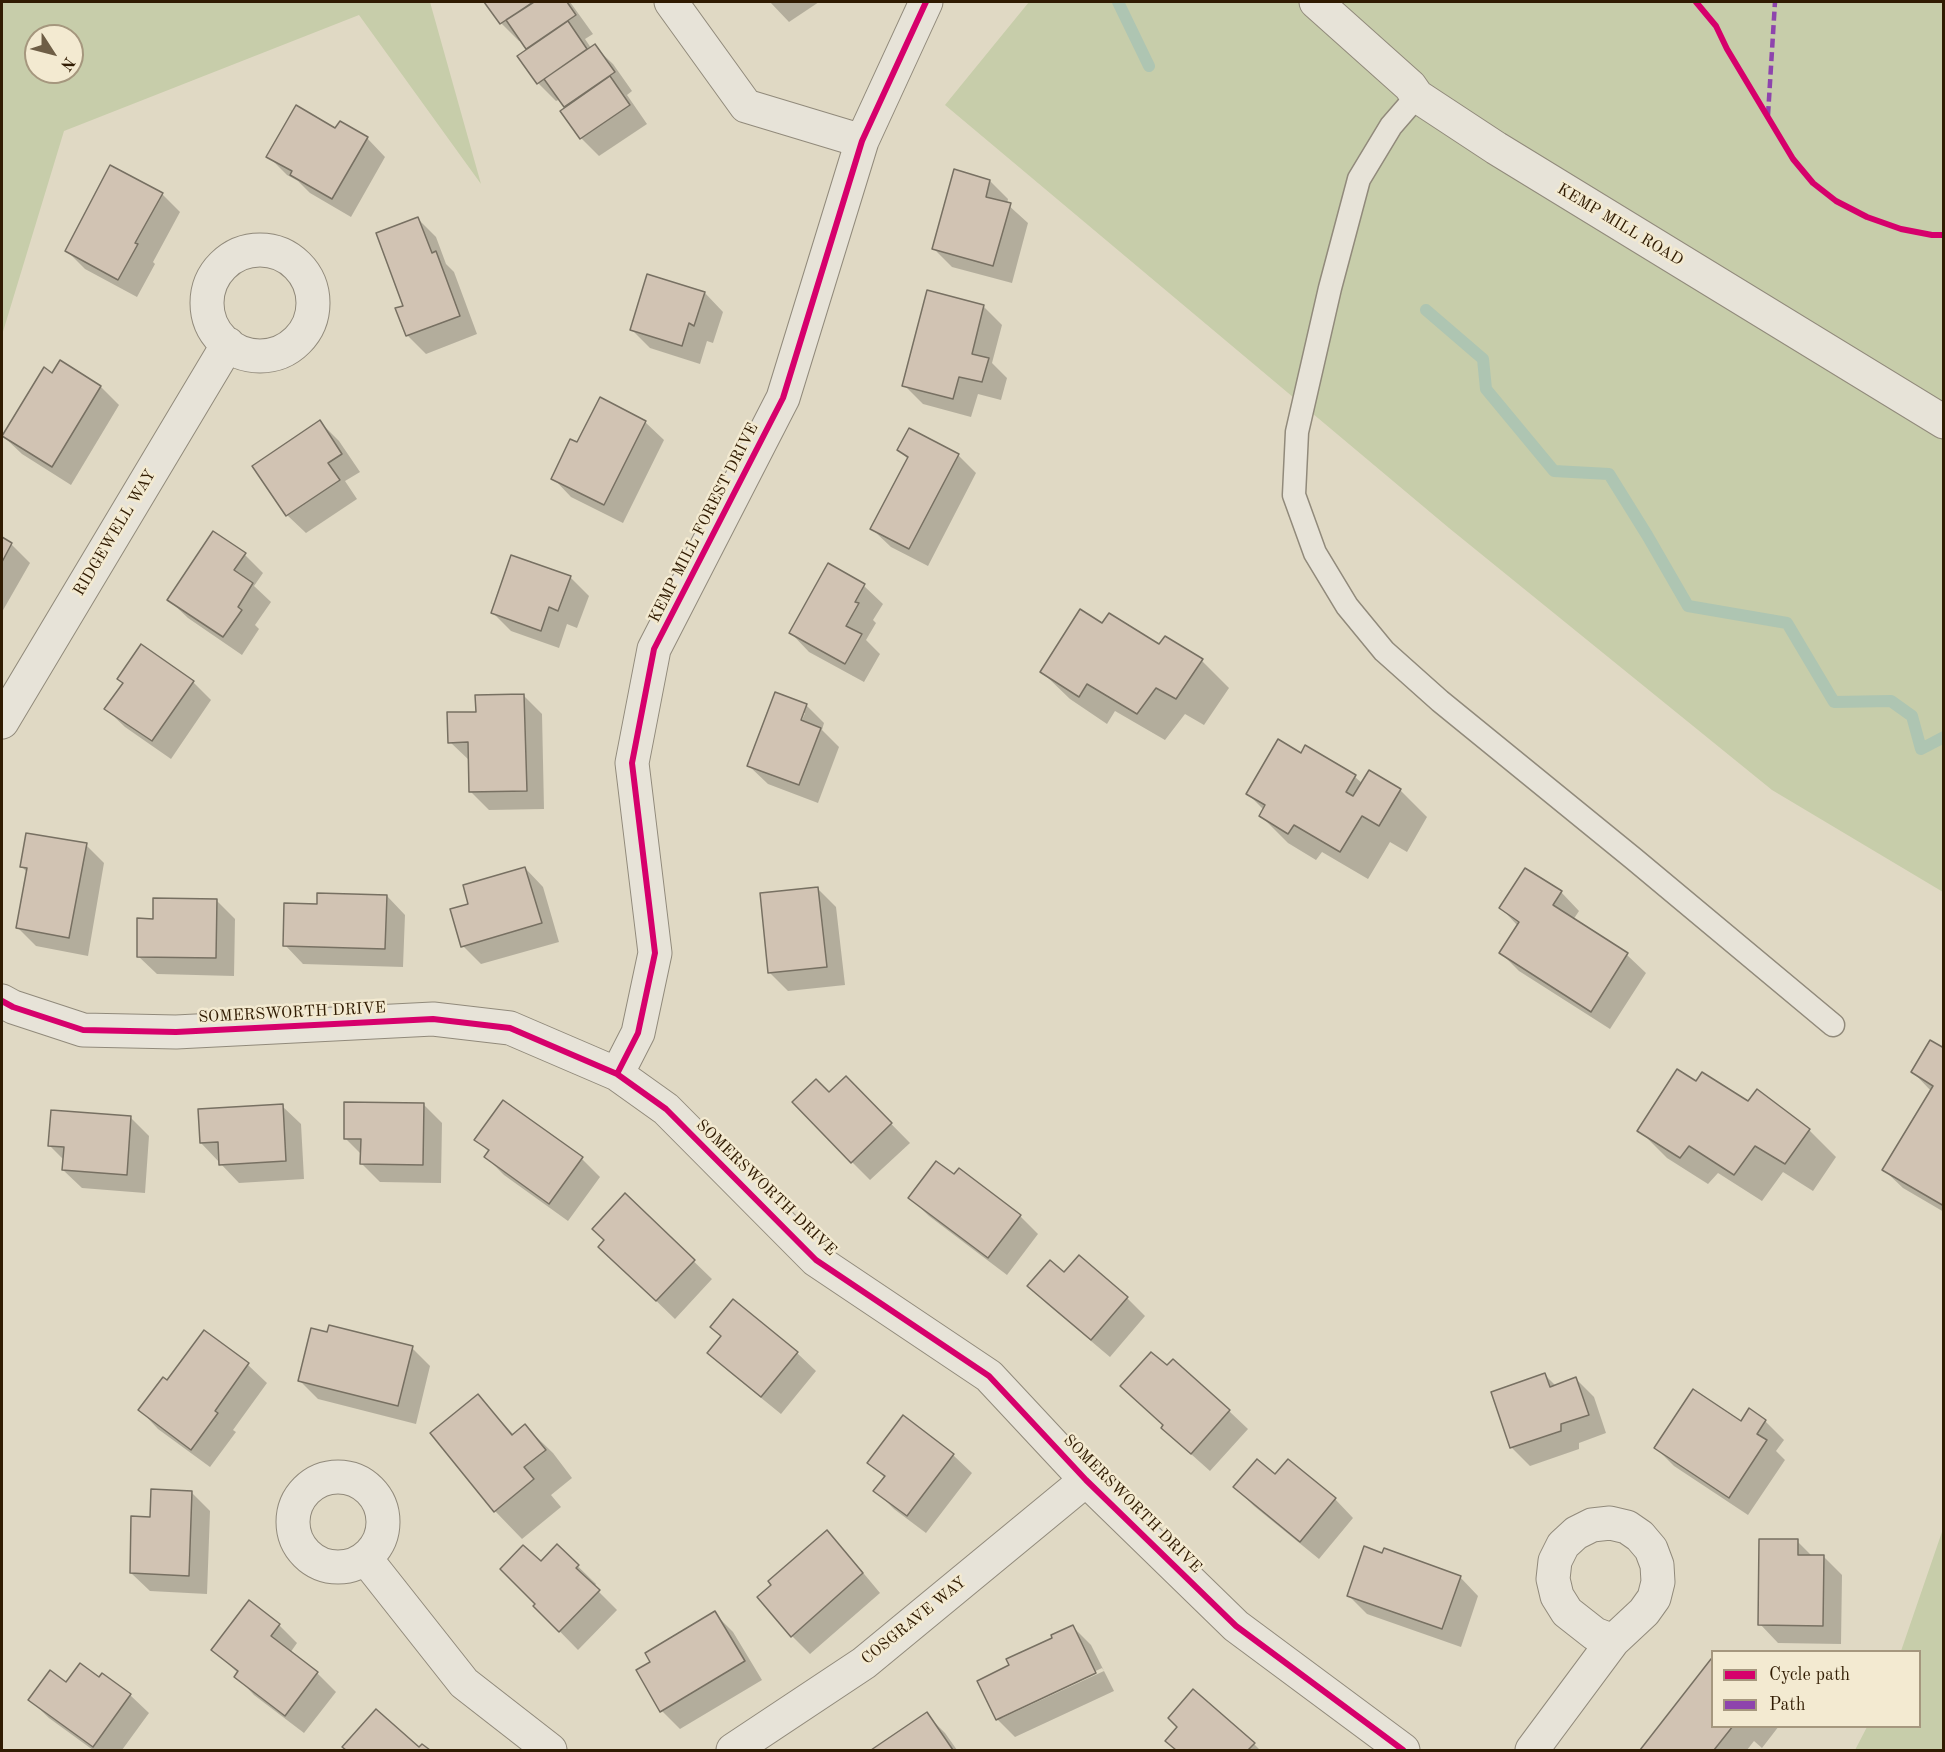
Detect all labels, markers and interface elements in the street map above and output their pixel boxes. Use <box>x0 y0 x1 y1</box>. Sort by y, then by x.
north arrow <box>24 24 84 84</box>
text: N <box>57 54 77 73</box>
street label: KEMP MILL ROAD <box>1553 180 1687 270</box>
street label: KEMP MILL FOREST DRIVE <box>645 420 763 626</box>
street label: RIDGEWELL WAY <box>70 467 160 599</box>
street label: SOMERSWORTH DRIVE <box>198 998 386 1028</box>
street label: SOMERSWORTH DRIVE <box>692 1116 840 1260</box>
street label: SOMERSWORTH DRIVE <box>1059 1431 1205 1577</box>
street label: COSGRAVE WAY <box>858 1573 970 1669</box>
legend <box>1711 1650 1921 1728</box>
text: Cycle path <box>1769 1666 1850 1684</box>
text: Path <box>1769 1696 1805 1714</box>

